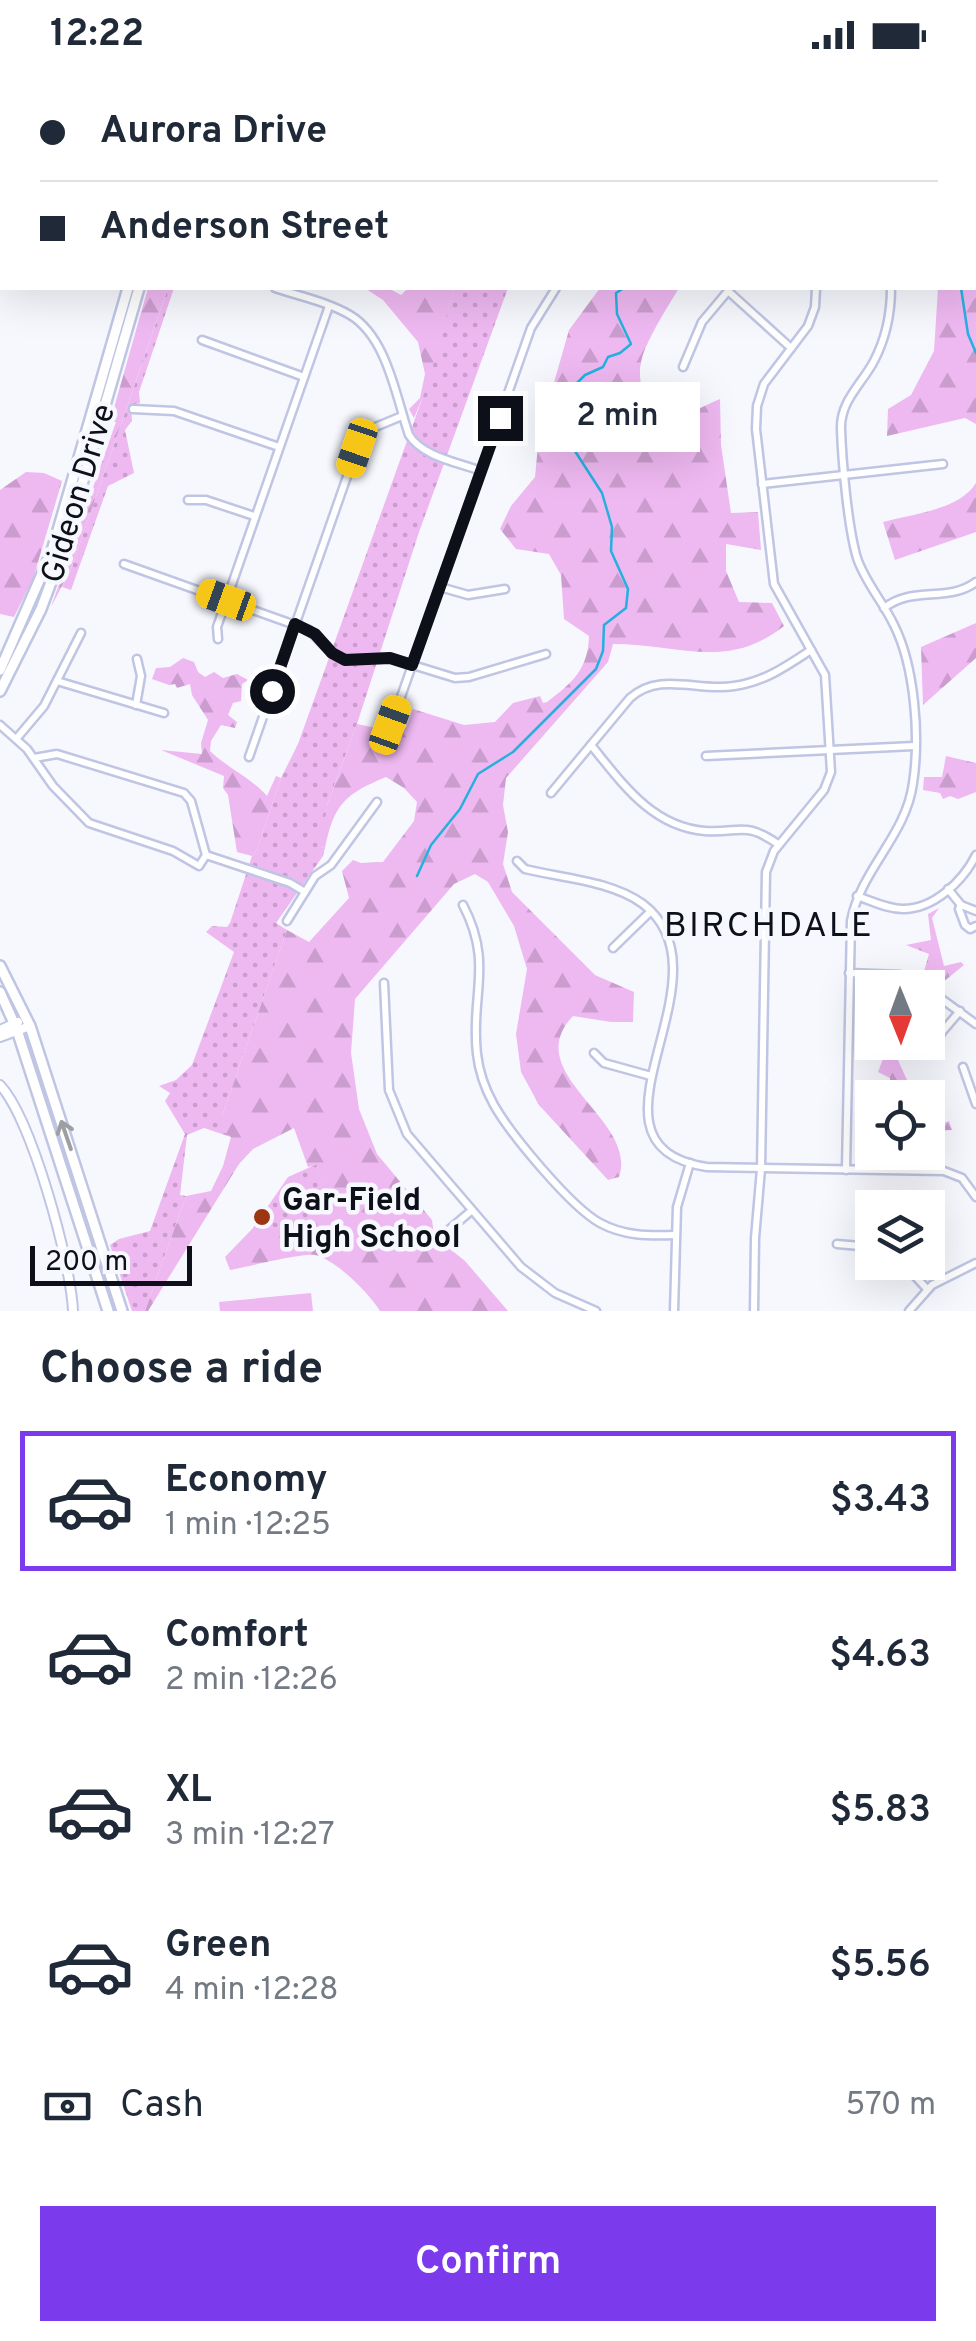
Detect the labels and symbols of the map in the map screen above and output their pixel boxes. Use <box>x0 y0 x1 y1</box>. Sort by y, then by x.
callout: 2 min <box>535 383 700 453</box>
route end <box>478 396 523 441</box>
street label: Gideon Drive <box>34 400 126 588</box>
car <box>333 415 381 481</box>
car <box>193 576 259 624</box>
route start <box>250 669 295 714</box>
car <box>366 692 414 758</box>
district label: BIRCHDALE <box>664 905 874 949</box>
north arrow <box>855 970 945 1060</box>
one-way arrow <box>55 1119 73 1151</box>
place label: Gar-Field High School <box>282 1182 461 1259</box>
marker: Gar-Field High School <box>251 1206 273 1228</box>
scale bar <box>30 1241 192 1286</box>

